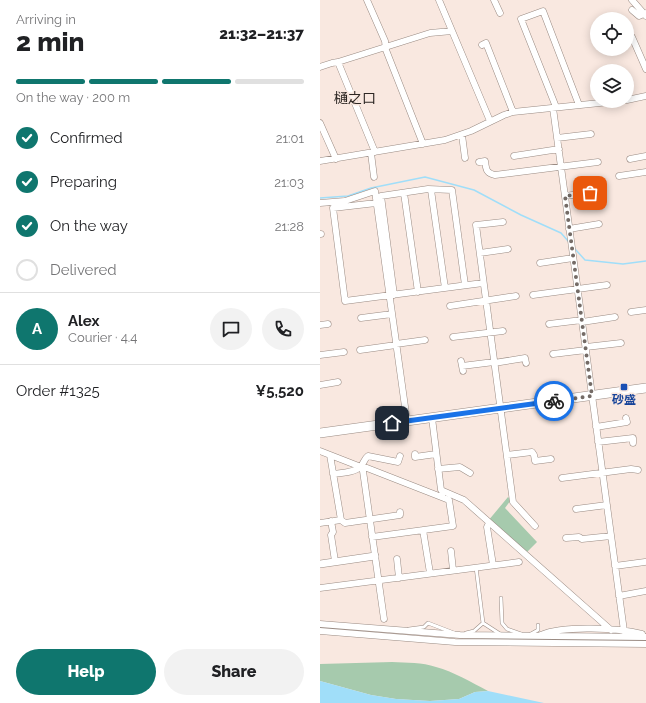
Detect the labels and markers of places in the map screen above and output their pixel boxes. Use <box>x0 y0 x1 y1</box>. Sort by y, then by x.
pin <box>573 176 607 210</box>
marker: 砂盛 <box>619 382 629 392</box>
place label: 砂盛 <box>611 393 636 407</box>
pin <box>375 406 409 440</box>

